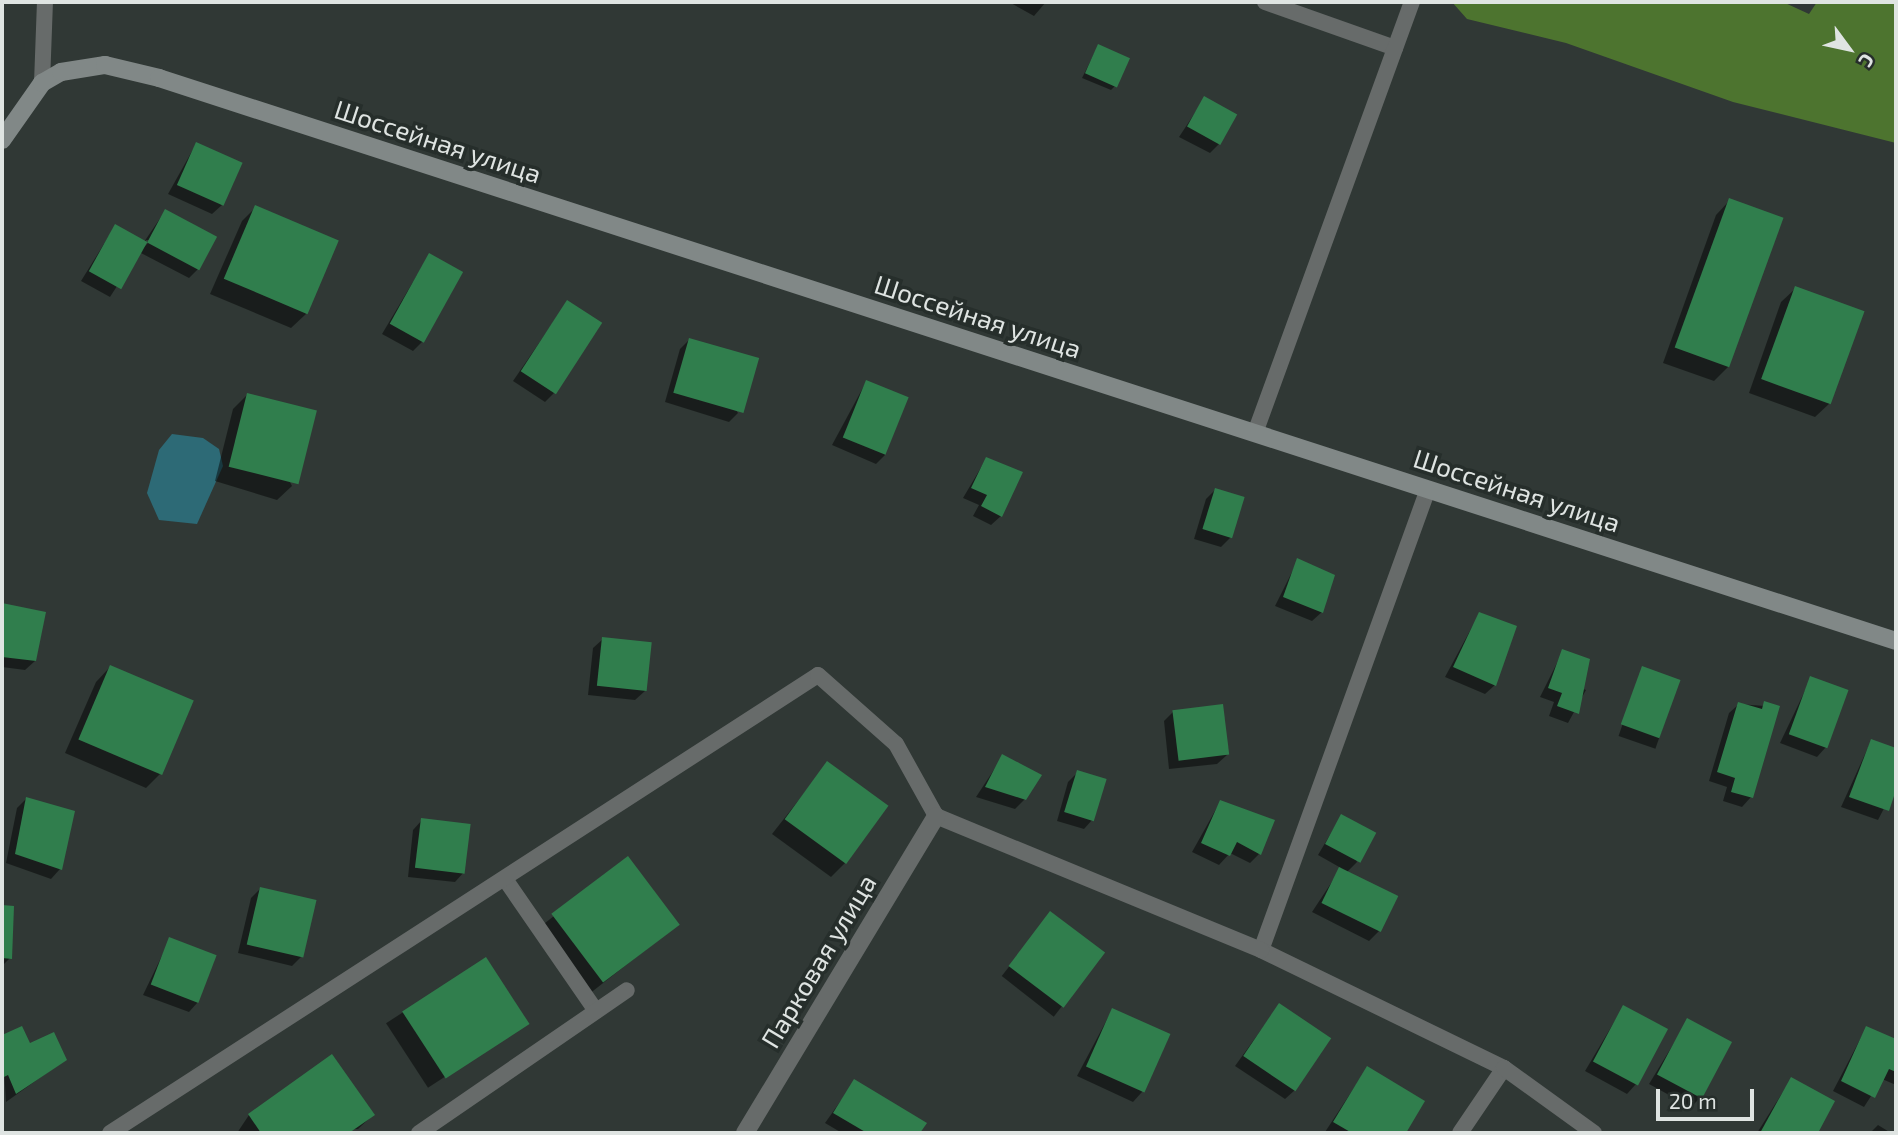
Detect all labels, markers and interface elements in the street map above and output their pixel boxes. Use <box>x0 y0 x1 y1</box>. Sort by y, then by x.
north arrow <box>1814 14 1884 84</box>
text: С <box>1854 50 1880 72</box>
street label: Шоссейная улица <box>331 93 545 189</box>
street label: Шоссейная улица <box>871 268 1085 364</box>
street label: Шоссейная улица <box>1410 442 1624 538</box>
street label: Парковая улица <box>754 869 882 1053</box>
scale bar <box>1660 1076 1758 1120</box>
text: 20 m <box>1669 1088 1717 1113</box>

